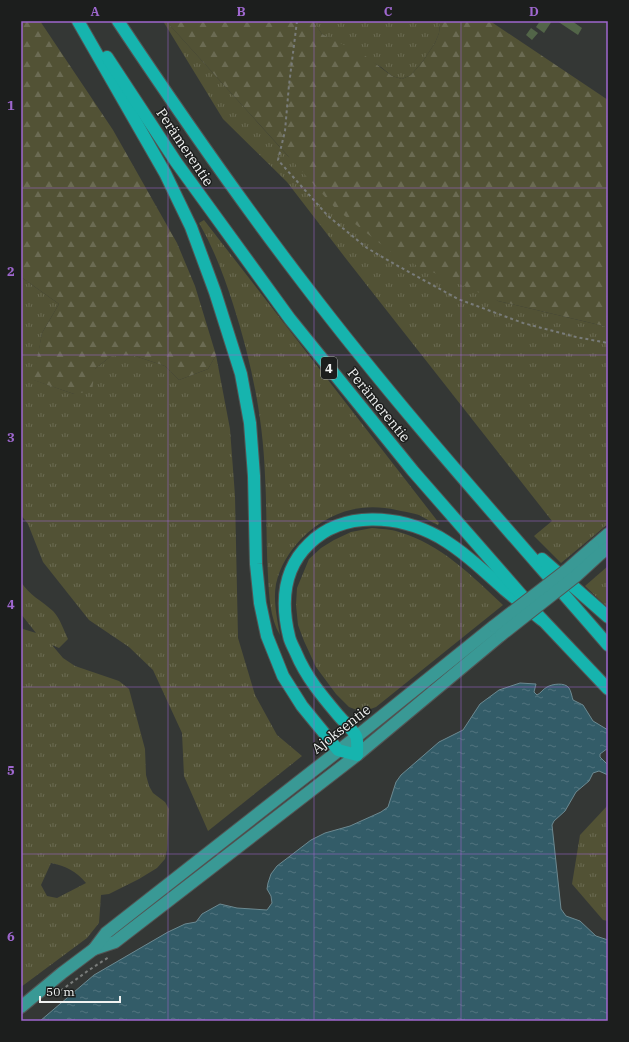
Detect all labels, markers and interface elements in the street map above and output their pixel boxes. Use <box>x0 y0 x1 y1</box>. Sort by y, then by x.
text: A <box>90 3 100 20</box>
text: B <box>236 3 246 20</box>
text: C <box>384 3 393 20</box>
text: D <box>529 3 539 20</box>
text: 1 <box>7 97 15 114</box>
street label: Perämerentie <box>152 105 218 189</box>
text: 2 <box>7 263 15 280</box>
road number: 4 <box>321 357 337 379</box>
street label: Perämerentie <box>344 364 414 446</box>
text: 3 <box>7 429 15 446</box>
text: 4 <box>7 596 15 613</box>
street label: Ajoksentie <box>308 700 374 758</box>
text: 5 <box>7 762 15 779</box>
text: 6 <box>7 928 15 945</box>
scale bar <box>40 978 120 1004</box>
text: 50 m <box>46 984 75 999</box>

